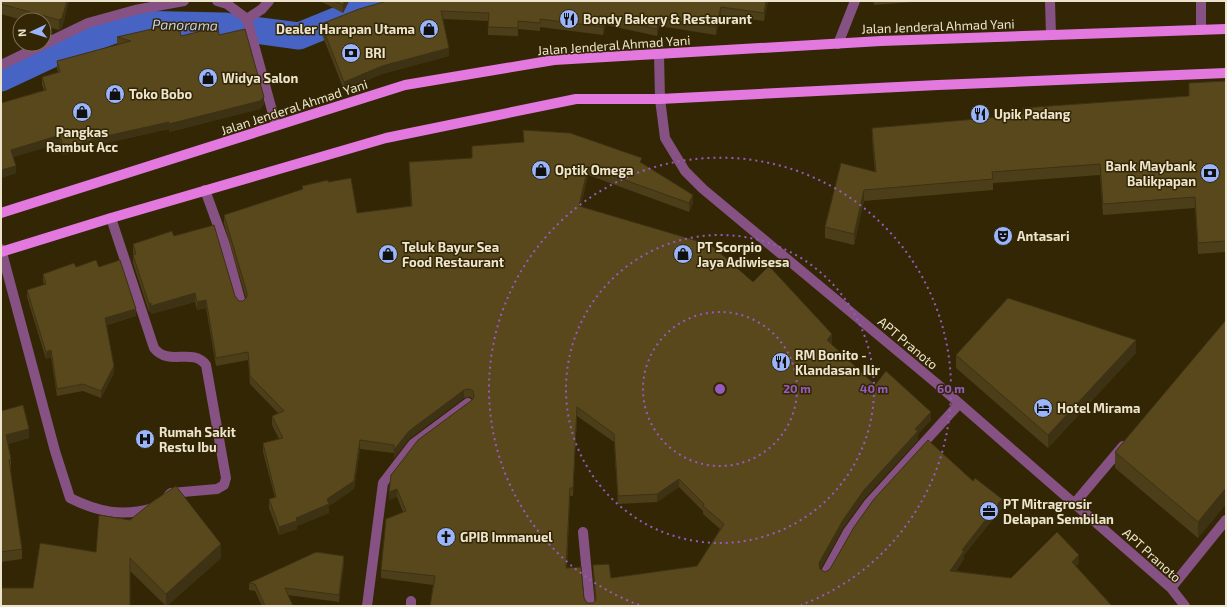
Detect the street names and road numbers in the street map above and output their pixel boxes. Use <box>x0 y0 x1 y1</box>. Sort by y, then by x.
street label: Jalan Jenderal Ahmad Yani <box>861 15 1015 37</box>
street label: Jalan Jenderal Ahmad Yani <box>537 32 691 58</box>
street label: Jalan Jenderal Ahmad Yani <box>219 76 369 138</box>
street label: APT Pranoto <box>875 313 941 373</box>
street label: APT Pranoto <box>1119 525 1185 585</box>

